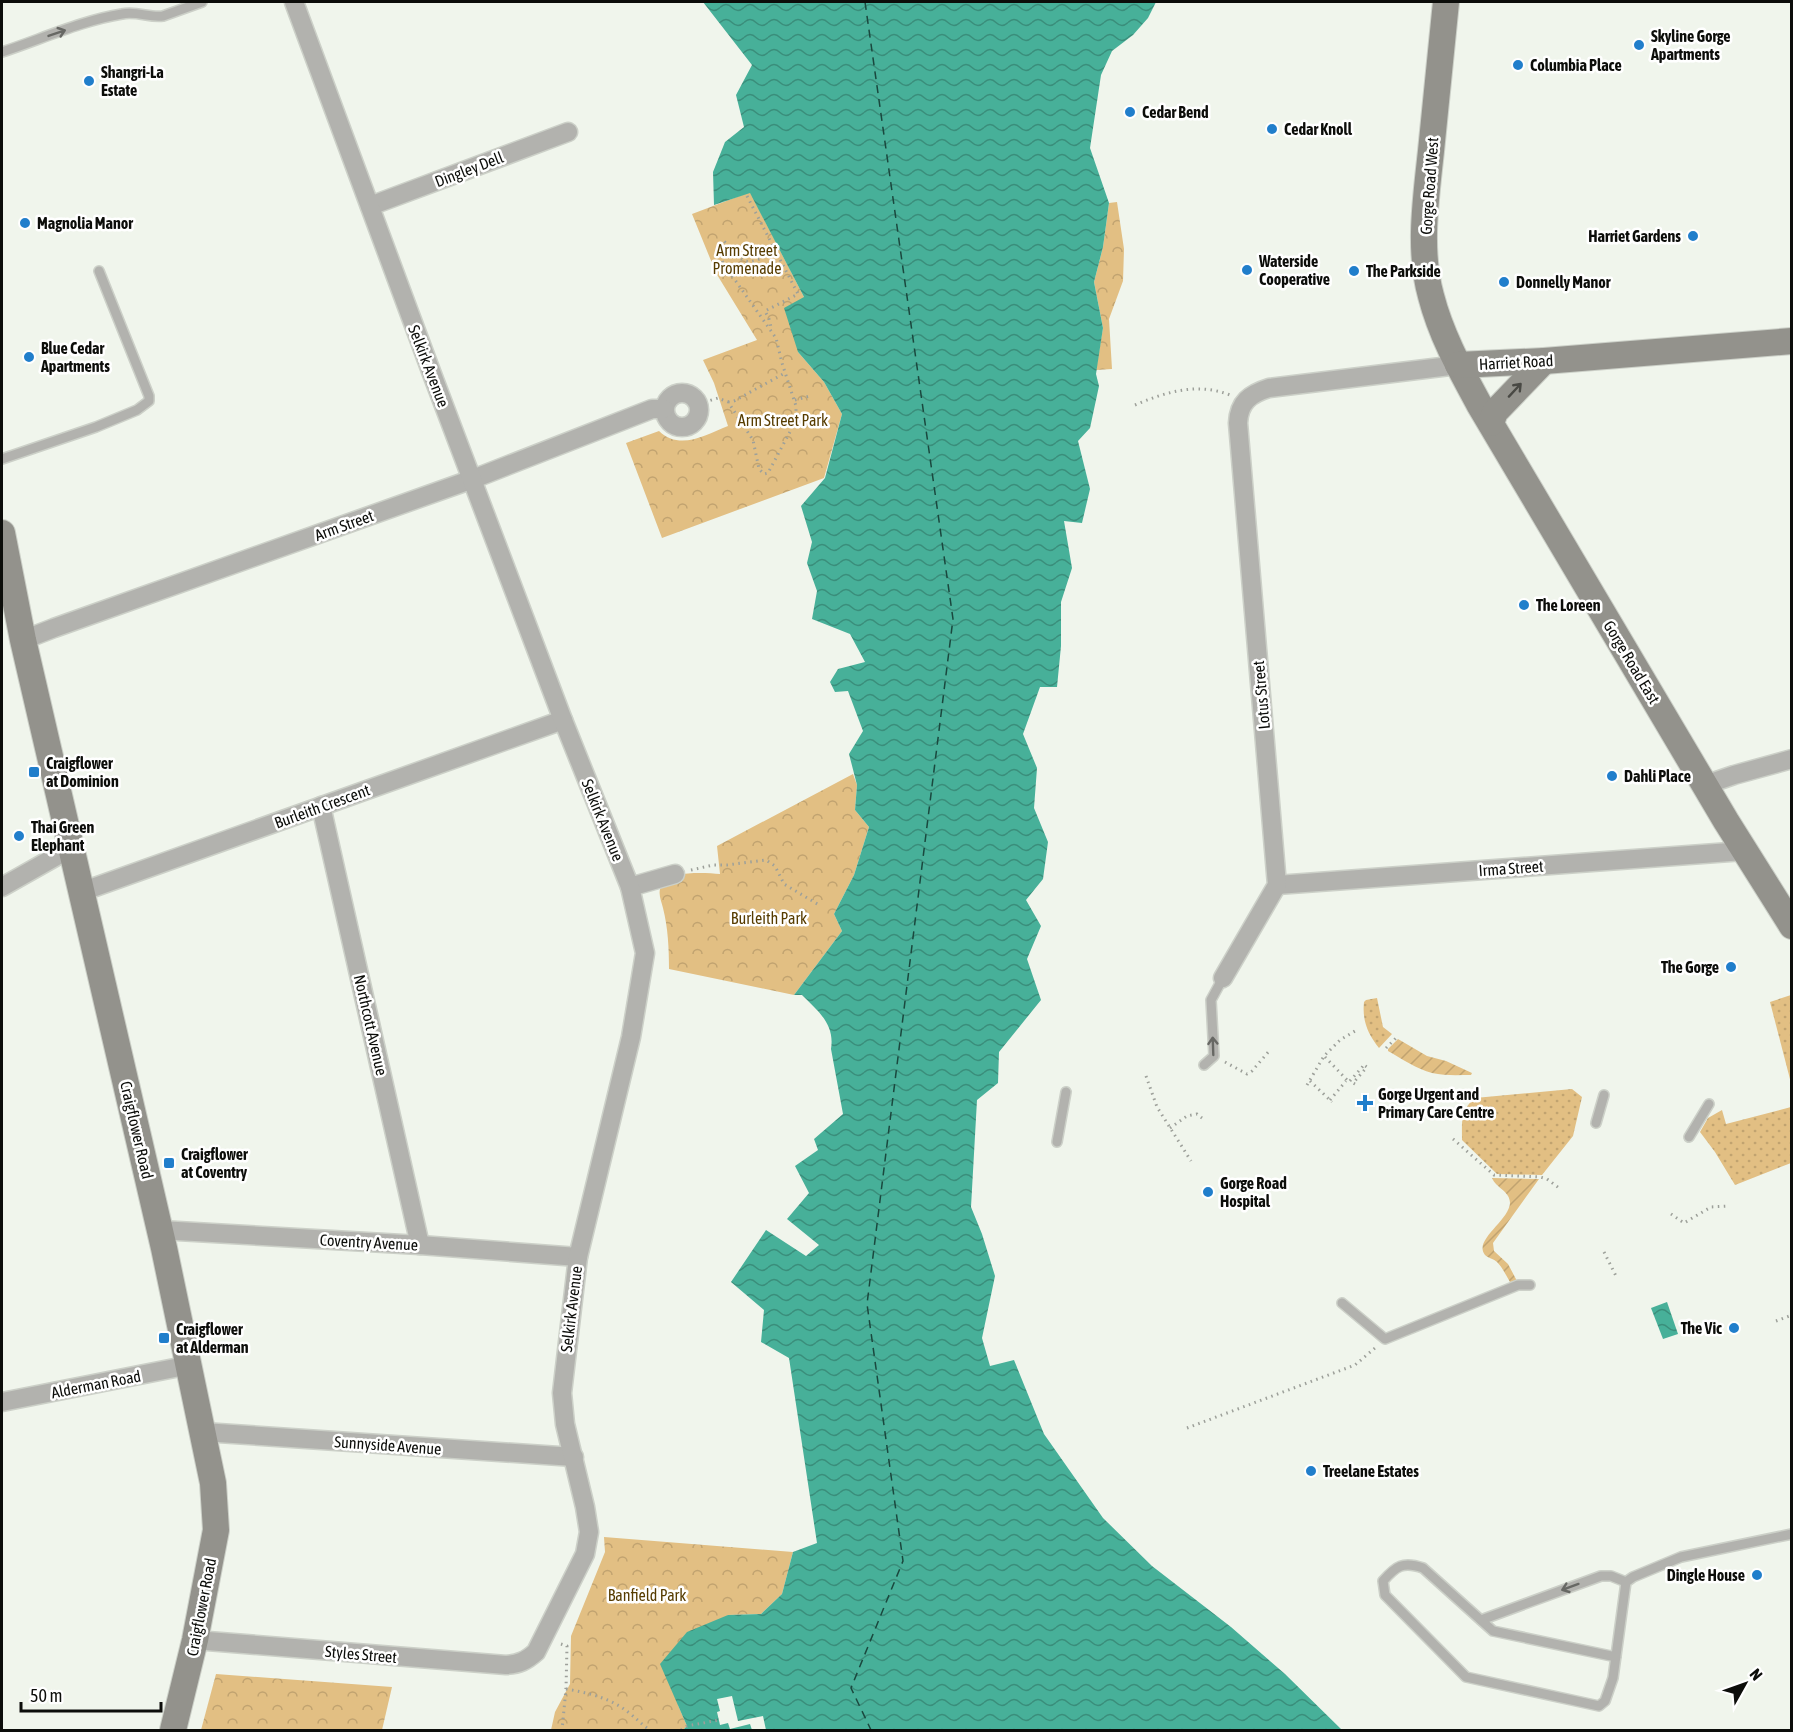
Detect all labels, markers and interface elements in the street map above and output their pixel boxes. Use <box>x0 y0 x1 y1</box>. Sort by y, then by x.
one-way arrow <box>47 27 66 38</box>
place label: Skyline Gorge Apartments <box>1650 27 1731 63</box>
marker: Skyline Gorge Apartments <box>1632 38 1646 52</box>
place label: Columbia Place <box>1530 56 1622 74</box>
marker: Columbia Place <box>1511 58 1525 72</box>
place label: Shangri-La Estate <box>101 63 164 99</box>
marker: Shangri-La Estate <box>82 74 96 88</box>
place label: Cedar Bend <box>1142 103 1209 121</box>
marker: Cedar Bend <box>1123 105 1137 119</box>
place label: Cedar Knoll <box>1284 120 1353 138</box>
marker: Cedar Knoll <box>1265 122 1279 136</box>
street label: Gorge Road West <box>1417 136 1442 235</box>
street label: Dingley Dell <box>432 147 507 191</box>
place label: Magnolia Manor <box>37 214 133 232</box>
marker: Magnolia Manor <box>18 216 32 230</box>
place label: Harriet Gardens <box>1588 227 1681 245</box>
marker: Harriet Gardens <box>1686 229 1700 243</box>
park label: Arm Street Promenade <box>713 241 781 277</box>
place label: Waterside Cooperative <box>1258 252 1330 288</box>
place label: The Parkside <box>1366 262 1441 280</box>
marker: Waterside Cooperative <box>1240 263 1254 277</box>
marker: The Parkside <box>1347 264 1361 278</box>
place label: Donnelly Manor <box>1516 273 1611 291</box>
marker: Donnelly Manor <box>1497 275 1511 289</box>
street label: Selkirk Avenue <box>405 322 453 410</box>
place label: Blue Cedar Apartments <box>40 339 110 375</box>
marker: Blue Cedar Apartments <box>22 350 36 364</box>
street label: Harriet Road <box>1478 351 1554 373</box>
one-way arrow <box>1508 383 1522 398</box>
park label: Arm Street Park <box>738 411 828 429</box>
street label: Arm Street <box>312 506 376 544</box>
place label: The Loreen <box>1536 596 1601 614</box>
marker: The Loreen <box>1517 598 1531 612</box>
street label: Gorge Road East <box>1599 617 1664 708</box>
street label: Lotus Street <box>1249 659 1273 730</box>
place label: Craigflower at Dominion <box>46 754 119 790</box>
marker: Craigflower at Dominion <box>27 765 41 779</box>
place label: Dahli Place <box>1624 767 1691 785</box>
marker: Dahli Place <box>1605 769 1619 783</box>
street label: Selkirk Avenue <box>578 776 628 864</box>
street label: Burleith Crescent <box>272 780 372 832</box>
place label: Thai Green Elephant <box>31 818 94 854</box>
marker: Thai Green Elephant <box>12 829 26 843</box>
street label: Irma Street <box>1478 857 1544 879</box>
park label: Burleith Park <box>731 909 807 927</box>
place label: The Gorge <box>1661 958 1719 976</box>
marker: The Gorge <box>1724 960 1738 974</box>
street label: Northcott Avenue <box>351 973 391 1077</box>
one-way arrow <box>1207 1037 1218 1056</box>
street label: Craigflower Road <box>116 1079 157 1181</box>
place label: Gorge Urgent and Primary Care Centre <box>1378 1085 1494 1121</box>
marker: Gorge Urgent and Primary Care Centre <box>1356 1094 1374 1112</box>
place label: Craigflower at Coventry <box>181 1145 248 1181</box>
marker: Craigflower at Coventry <box>162 1156 176 1170</box>
place label: Gorge Road Hospital <box>1220 1174 1287 1210</box>
marker: Gorge Road Hospital <box>1201 1185 1215 1199</box>
street label: Coventry Avenue <box>319 1230 419 1255</box>
street label: Selkirk Avenue <box>557 1265 585 1353</box>
place label: The Vic <box>1681 1319 1722 1337</box>
place label: Craigflower at Alderman <box>176 1320 249 1356</box>
marker: The Vic <box>1727 1321 1741 1335</box>
marker: Craigflower at Alderman <box>157 1331 171 1345</box>
street label: Alderman Road <box>50 1366 142 1402</box>
street label: Sunnyside Avenue <box>334 1432 442 1459</box>
place label: Treelane Estates <box>1323 1462 1419 1480</box>
marker: Treelane Estates <box>1304 1464 1318 1478</box>
street label: Craigflower Road <box>183 1556 220 1658</box>
place label: Dingle House <box>1667 1566 1745 1584</box>
marker: Dingle House <box>1750 1568 1764 1582</box>
one-way arrow <box>1561 1583 1580 1594</box>
park label: Banfield Park <box>608 1586 686 1604</box>
street label: Styles Street <box>324 1642 398 1667</box>
north arrow <box>1715 1654 1775 1714</box>
text: N <box>1747 1665 1766 1684</box>
scale bar <box>21 1675 160 1713</box>
text: 50 m <box>30 1685 62 1706</box>

